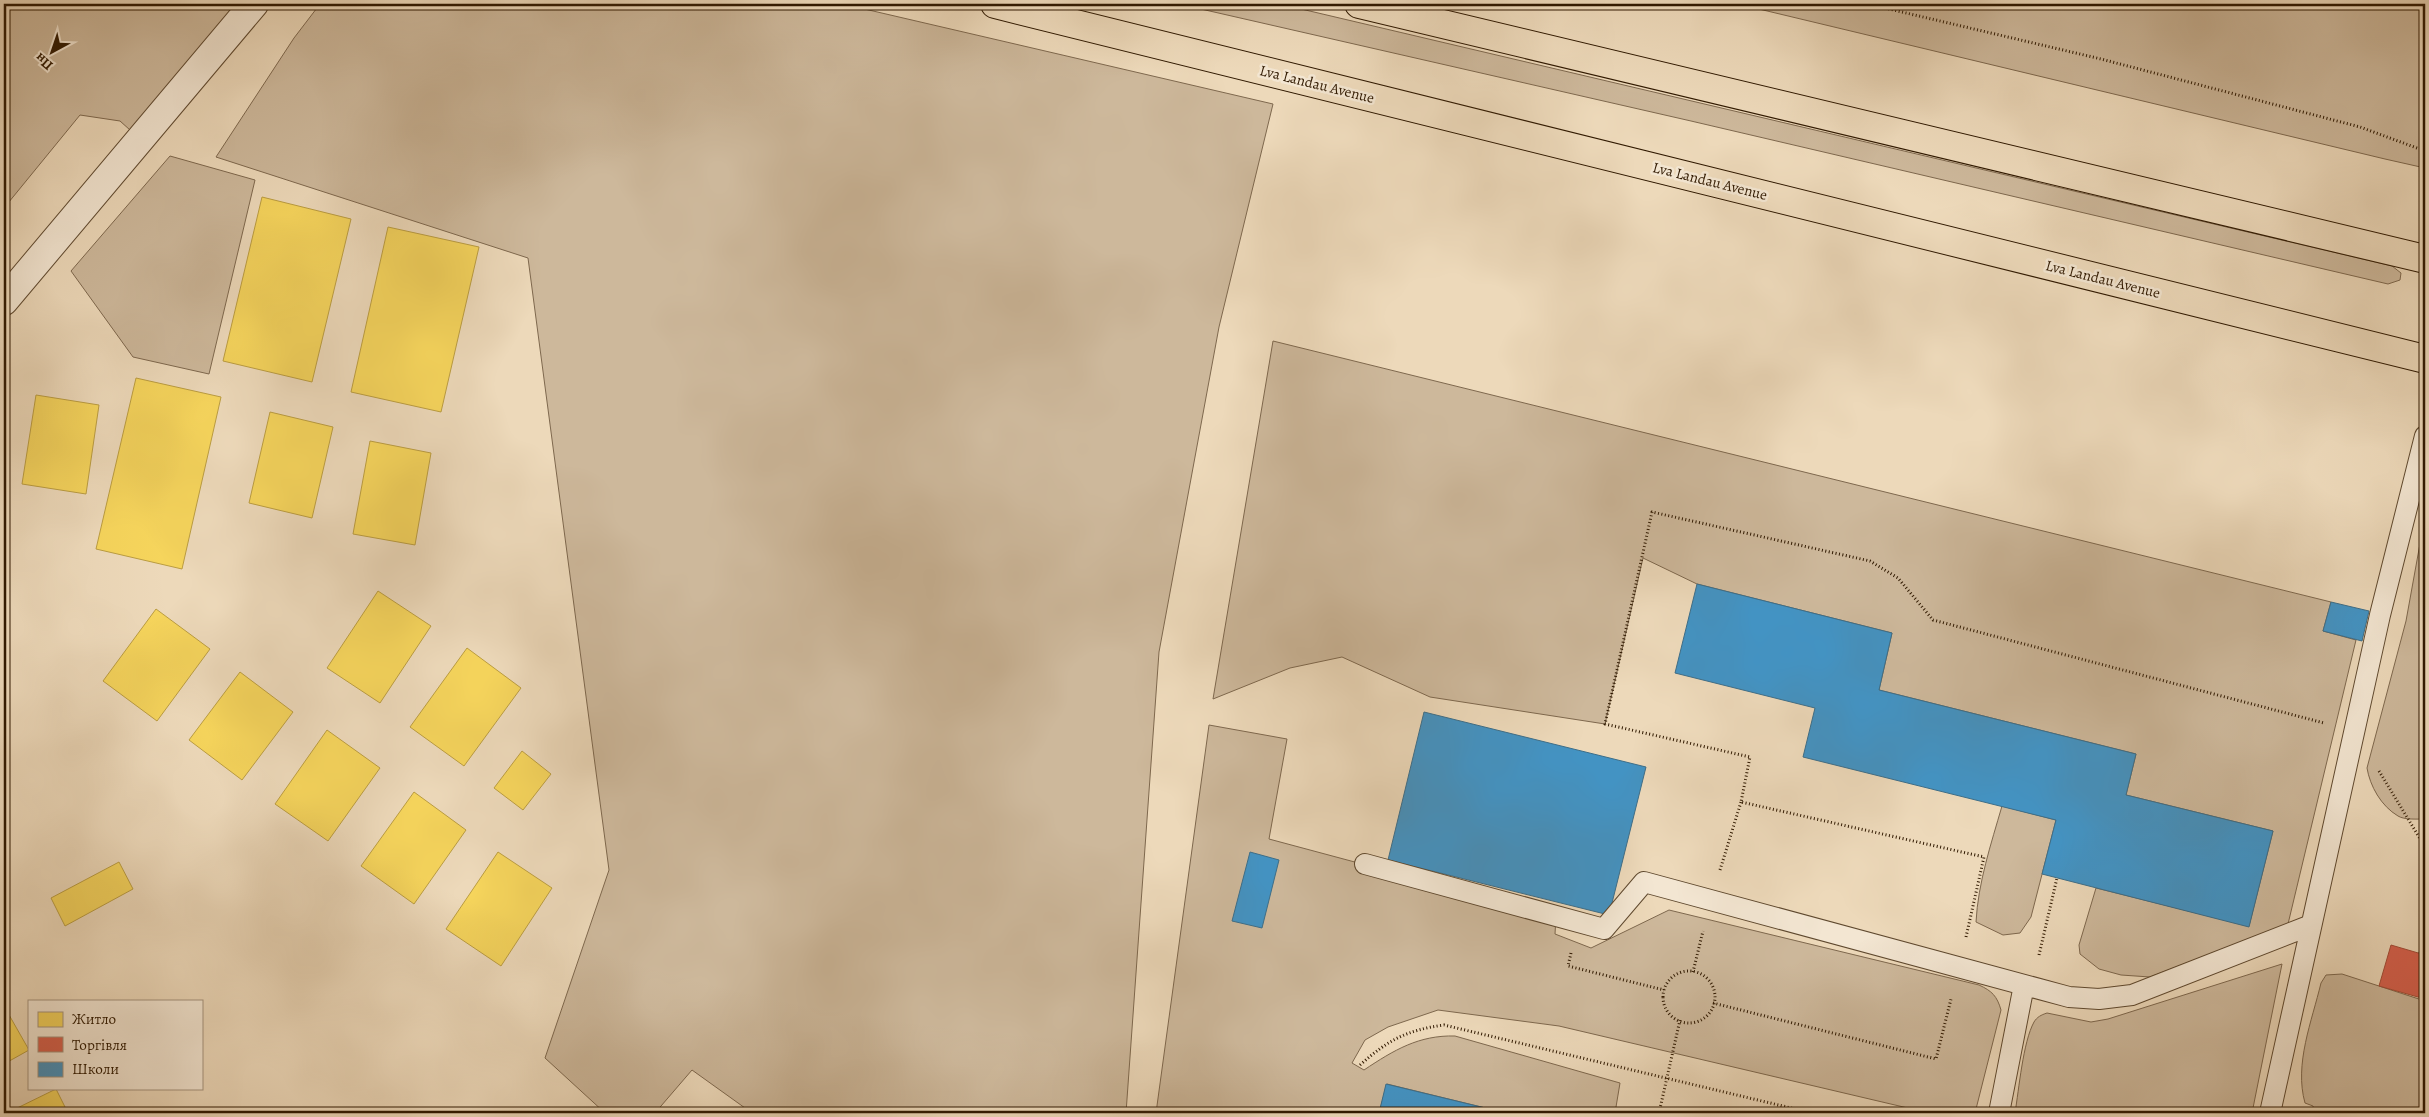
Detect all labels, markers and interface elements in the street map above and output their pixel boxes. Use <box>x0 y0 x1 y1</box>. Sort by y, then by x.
north arrow <box>28 28 78 78</box>
text: Пн <box>31 48 57 75</box>
street label: Lva Landau Avenue <box>1258 60 1377 108</box>
street label: Lva Landau Avenue <box>1651 157 1770 205</box>
street label: Lva Landau Avenue <box>2044 255 2163 303</box>
legend <box>28 1000 202 1090</box>
text: Житло <box>72 1009 116 1029</box>
text: Торгівля <box>72 1035 127 1055</box>
text: Школи <box>72 1059 119 1079</box>

